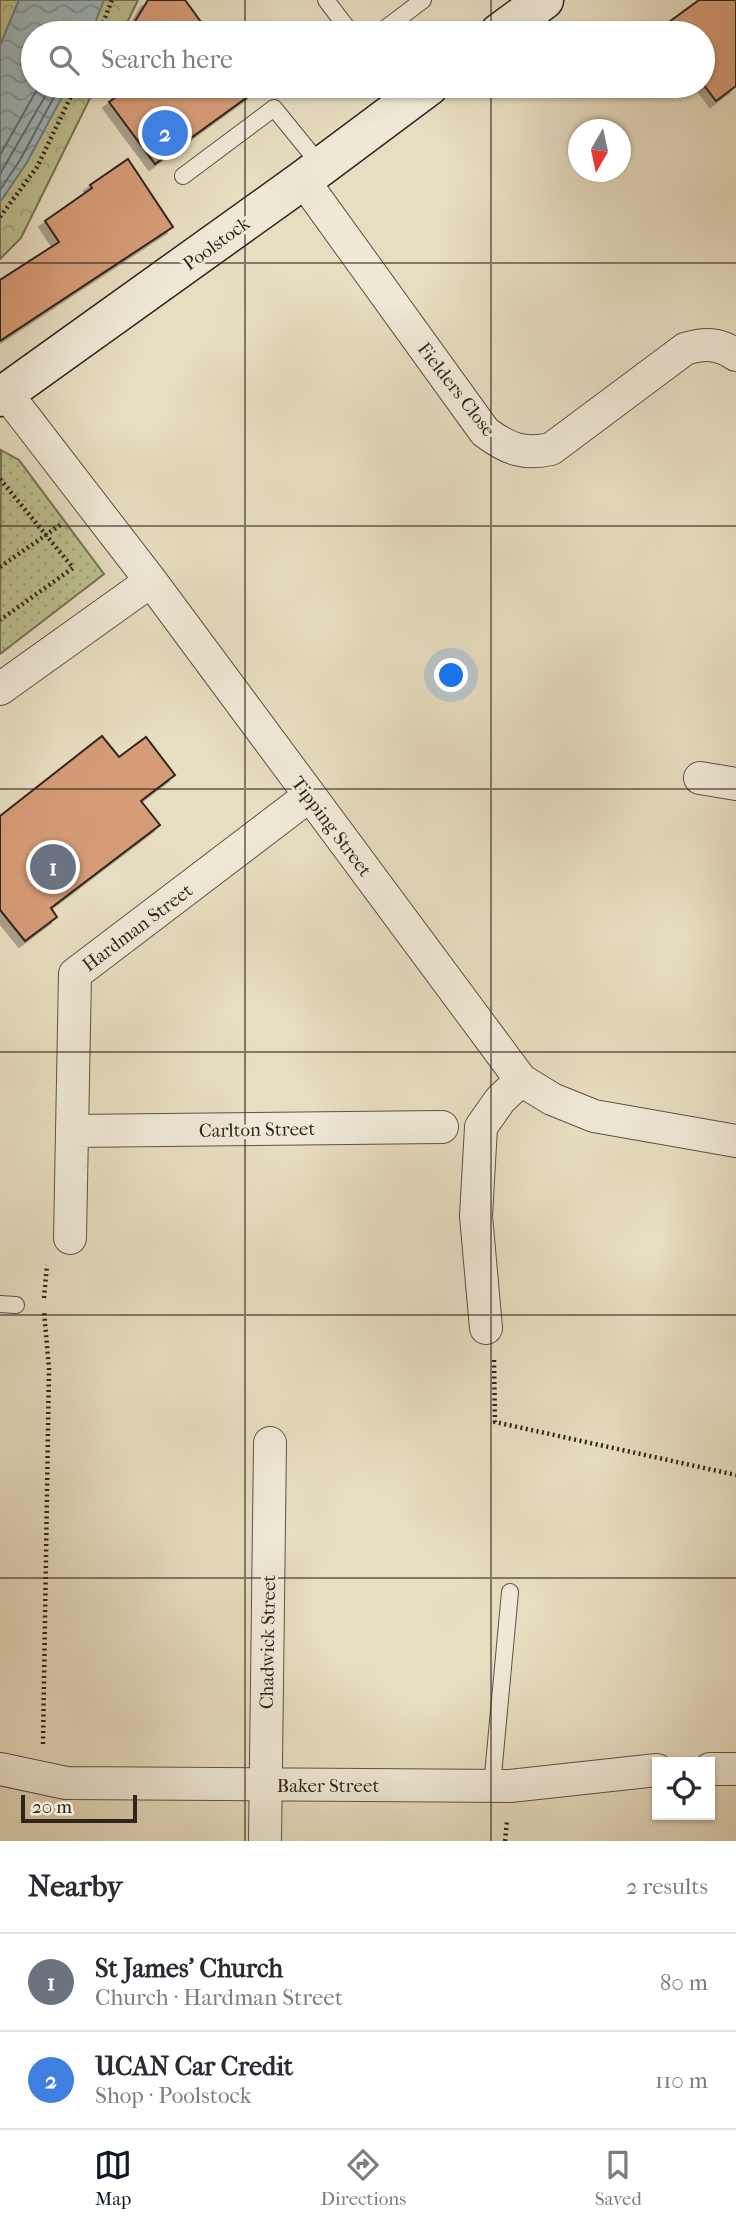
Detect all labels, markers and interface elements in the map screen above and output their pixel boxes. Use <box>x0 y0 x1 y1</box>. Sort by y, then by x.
search box <box>21 21 715 98</box>
icon: search <box>45 41 83 79</box>
text: Search here <box>101 44 233 75</box>
pin: 2 <box>142 107 188 159</box>
north arrow <box>568 119 631 182</box>
street label: Poolstock <box>179 212 254 275</box>
street label: Fielders Close <box>413 338 500 441</box>
your location <box>434 658 468 692</box>
street label: Tipping Street <box>286 772 376 881</box>
pin: 1 <box>30 841 76 893</box>
street label: Hardman Street <box>78 879 197 976</box>
street label: Carlton Street <box>199 1118 316 1142</box>
street label: Chadwick Street <box>256 1574 280 1709</box>
map controls <box>652 1757 715 1820</box>
button: locate <box>652 1757 715 1820</box>
street label: Baker Street <box>277 1775 379 1797</box>
scale bar <box>21 1792 136 1824</box>
text: 20 m <box>32 1796 72 1818</box>
text: Nearby <box>28 1869 123 1904</box>
text: 2 results <box>626 1873 708 1900</box>
text: St James' Church <box>95 1953 283 1984</box>
text: 1 <box>47 1969 55 1996</box>
text: 80 m <box>660 1969 708 1996</box>
text: Church · Hardman Street <box>95 1984 343 2011</box>
text: UCAN Car Credit <box>95 2051 293 2082</box>
text: 2 <box>45 2067 57 2094</box>
text: 110 m <box>655 2067 708 2094</box>
text: Shop · Poolstock <box>95 2082 252 2109</box>
tab: Map <box>94 2146 132 2210</box>
tab: Directions <box>321 2146 406 2210</box>
tab: Saved <box>595 2146 642 2210</box>

